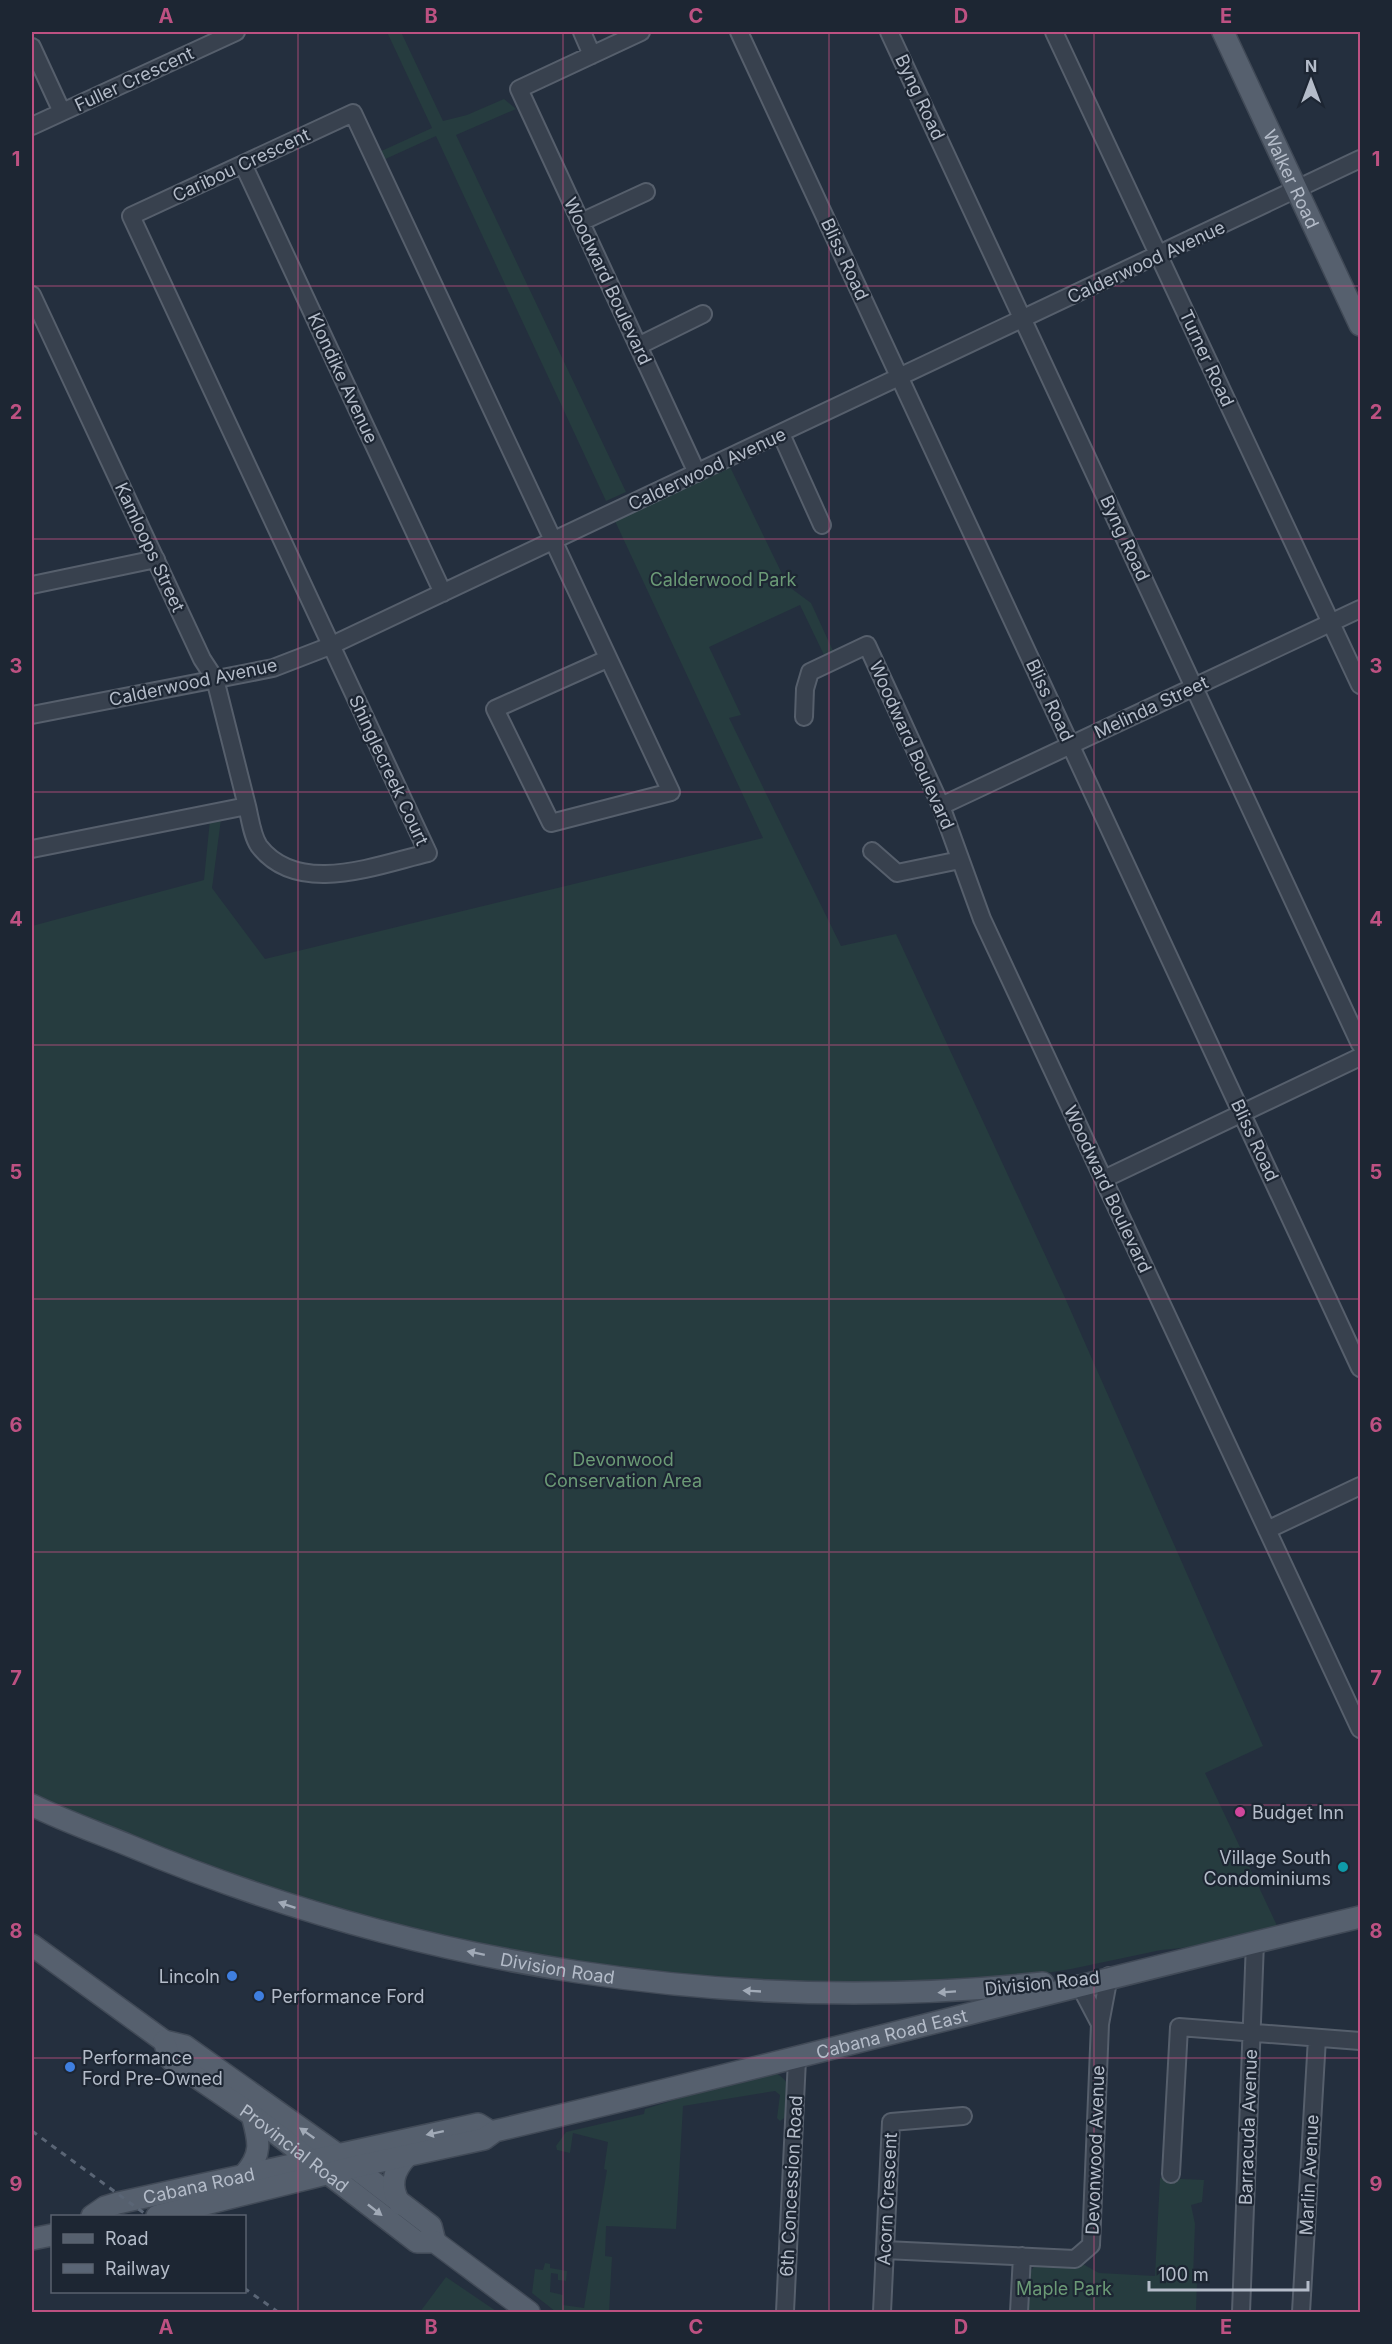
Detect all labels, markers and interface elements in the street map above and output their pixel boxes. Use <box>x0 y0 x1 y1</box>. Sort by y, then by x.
text: A <box>159 4 174 28</box>
text: B <box>424 4 438 28</box>
text: C <box>689 4 703 28</box>
text: D <box>954 4 968 28</box>
text: E <box>1220 4 1232 28</box>
street label: Fuller Crescent <box>71 42 197 116</box>
street label: Byng Road <box>891 51 949 143</box>
north arrow <box>1281 51 1341 111</box>
text: N <box>1305 56 1317 76</box>
street label: Caribou Crescent <box>169 124 313 206</box>
street label: Walker Road <box>1260 126 1324 231</box>
text: 1 <box>12 147 20 171</box>
text: 1 <box>1372 147 1380 171</box>
street label: Woodward Boulevard <box>560 194 656 368</box>
street label: Bliss Road <box>817 215 873 303</box>
street label: Calderwood Avenue <box>1064 216 1228 308</box>
street label: Turner Road <box>1175 306 1239 410</box>
street label: Klondike Avenue <box>304 309 382 447</box>
text: 2 <box>10 400 22 424</box>
text: 2 <box>1370 400 1382 424</box>
street label: Calderwood Avenue <box>625 423 789 515</box>
street label: Kamloops Street <box>111 479 189 615</box>
street label: Byng Road <box>1096 492 1154 584</box>
park label: Calderwood Park <box>650 569 796 590</box>
text: 3 <box>10 654 22 678</box>
street label: Calderwood Avenue <box>107 654 279 710</box>
text: 3 <box>1370 654 1382 678</box>
street label: Bliss Road <box>1022 656 1078 744</box>
street label: Woodward Boulevard <box>865 658 959 832</box>
street label: Melinda Street <box>1091 671 1211 743</box>
street label: Shinglecreek Court <box>345 692 433 849</box>
text: 4 <box>9 907 23 931</box>
text: 4 <box>1369 907 1383 931</box>
street label: Bliss Road <box>1227 1096 1283 1184</box>
street label: Woodward Boulevard <box>1060 1102 1156 1276</box>
text: 5 <box>10 1160 22 1184</box>
text: 5 <box>1370 1160 1382 1184</box>
text: 6 <box>10 1413 23 1437</box>
text: 6 <box>1370 1413 1383 1437</box>
park label: Devonwood Conservation Area <box>544 1449 702 1491</box>
text: 7 <box>10 1666 22 1690</box>
text: 7 <box>1370 1666 1382 1690</box>
place label: Budget Inn <box>1252 1802 1344 1823</box>
marker: Budget Inn <box>1233 1805 1247 1819</box>
place label: Village South Condominiums <box>1204 1847 1331 1889</box>
marker: Village South Condominiums <box>1336 1860 1350 1874</box>
one-way arrow <box>278 1900 296 1909</box>
text: 8 <box>9 1919 23 1943</box>
text: 8 <box>1369 1919 1383 1943</box>
one-way arrow <box>466 1948 485 1958</box>
street label: Division Road <box>499 1948 616 1988</box>
place label: Lincoln <box>159 1966 220 1987</box>
street label: Division Road <box>983 1967 1101 1999</box>
marker: Lincoln <box>225 1969 239 1983</box>
place label: Performance Ford <box>271 1986 425 2007</box>
one-way arrow <box>742 1987 761 1996</box>
one-way arrow <box>937 1987 956 1996</box>
marker: Performance Ford <box>252 1989 266 2003</box>
street label: Cabana Road East <box>814 2004 970 2063</box>
place label: Performance Ford Pre-Owned <box>82 2047 223 2089</box>
street label: Barracuda Avenue <box>1235 2049 1261 2205</box>
marker: Performance Ford Pre-Owned <box>63 2060 77 2074</box>
street label: Devonwood Avenue <box>1082 2065 1108 2235</box>
street label: 6th Concession Road <box>776 2095 806 2277</box>
street label: Provincial Road <box>236 2100 353 2196</box>
street label: Marlin Avenue <box>1295 2114 1323 2236</box>
one-way arrow <box>299 2127 315 2139</box>
one-way arrow <box>426 2129 445 2138</box>
street label: Acorn Crescent <box>873 2132 901 2266</box>
street label: Cabana Road <box>141 2163 257 2208</box>
text: 9 <box>10 2172 23 2196</box>
text: 9 <box>1370 2172 1383 2196</box>
one-way arrow <box>367 2203 382 2215</box>
legend <box>51 2215 246 2293</box>
text: Road <box>105 2228 148 2249</box>
scale bar <box>1149 2254 1308 2292</box>
text: Railway <box>105 2258 170 2279</box>
text: 100 m <box>1158 2264 1209 2285</box>
park label: Maple Park <box>1016 2278 1112 2299</box>
text: A <box>159 2315 174 2339</box>
text: B <box>424 2315 438 2339</box>
text: C <box>689 2315 703 2339</box>
text: D <box>954 2315 968 2339</box>
text: E <box>1220 2315 1232 2339</box>

